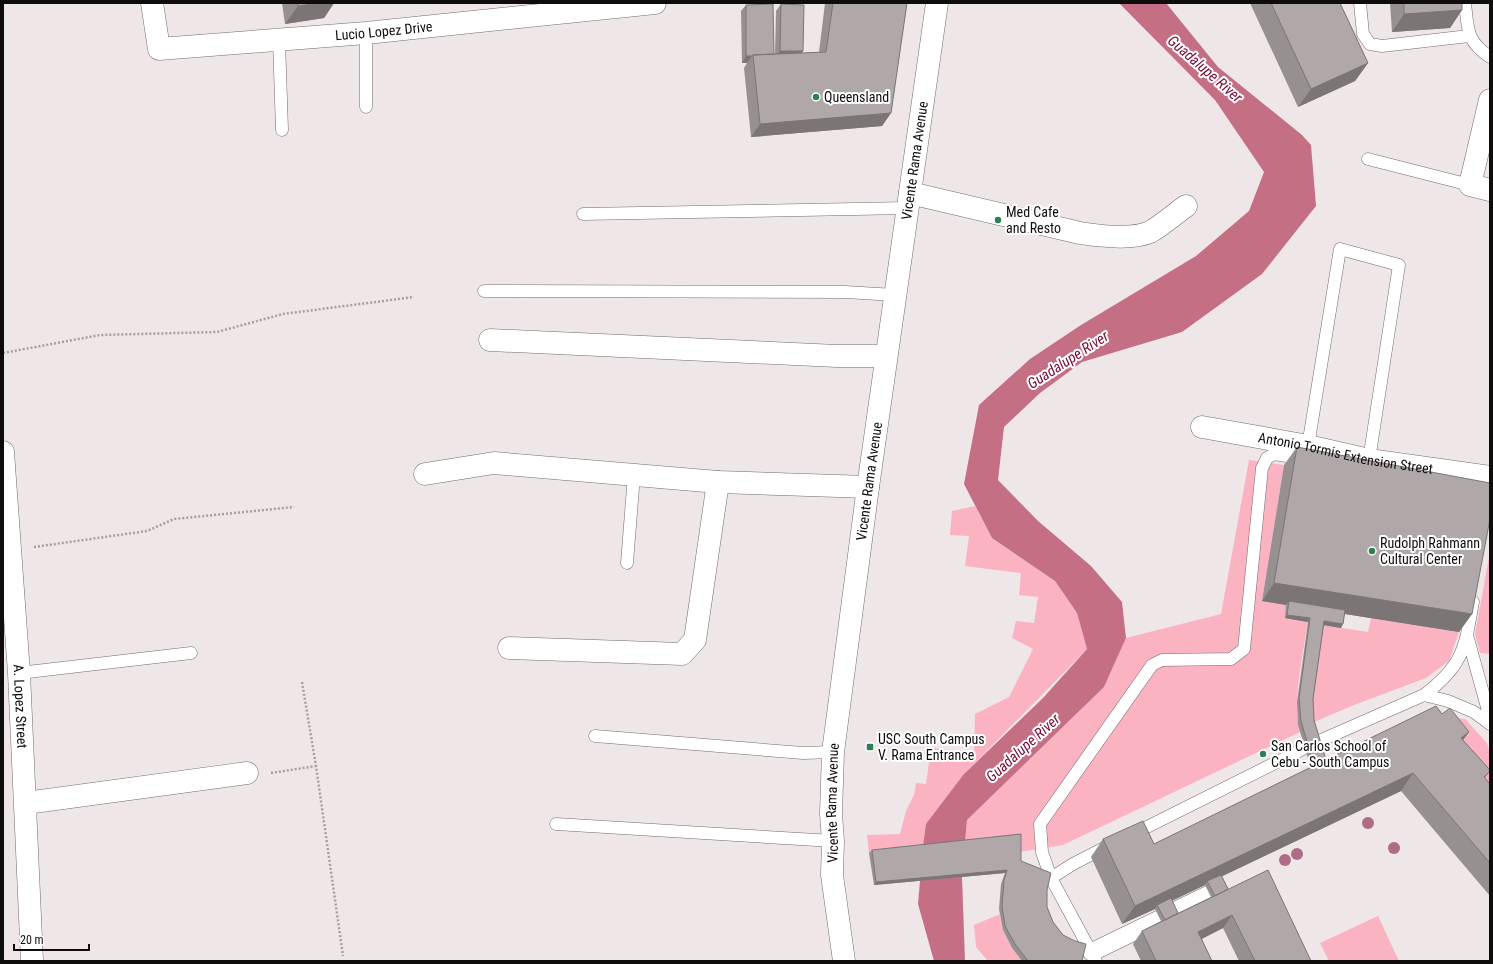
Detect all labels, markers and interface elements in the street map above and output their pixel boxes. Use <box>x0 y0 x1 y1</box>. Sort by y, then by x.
street label: Lucio Lopez Drive <box>335 18 434 43</box>
water label: Guadalupe River <box>1164 32 1246 107</box>
place label: Queensland <box>824 89 889 105</box>
marker: Queensland <box>811 92 821 102</box>
street label: Vicente Rama Avenue <box>898 100 931 221</box>
place label: Med Cafe and Resto <box>1006 204 1061 236</box>
marker: Med Cafe and Resto <box>993 215 1003 225</box>
water label: Guadalupe River <box>1024 327 1112 393</box>
street label: Vicente Rama Avenue <box>853 420 885 542</box>
street label: Antonio Tormis Extension Street <box>1257 429 1434 477</box>
place label: Rudolph Rahmann Cultural Center <box>1380 535 1480 567</box>
marker: Rudolph Rahmann Cultural Center <box>1367 546 1377 556</box>
street label: A. Lopez Street <box>10 664 30 749</box>
water label: Guadalupe River <box>982 710 1064 786</box>
place label: USC South Campus V. Rama Entrance <box>878 731 985 763</box>
place label: San Carlos School of Cebu - South Campus <box>1271 738 1389 770</box>
street label: Vicente Rama Avenue <box>823 742 842 863</box>
marker: USC South Campus V. Rama Entrance <box>865 742 875 752</box>
marker: San Carlos School of Cebu - South Campus <box>1258 749 1268 759</box>
scale bar <box>14 926 89 952</box>
text: 20 m <box>20 933 44 947</box>

